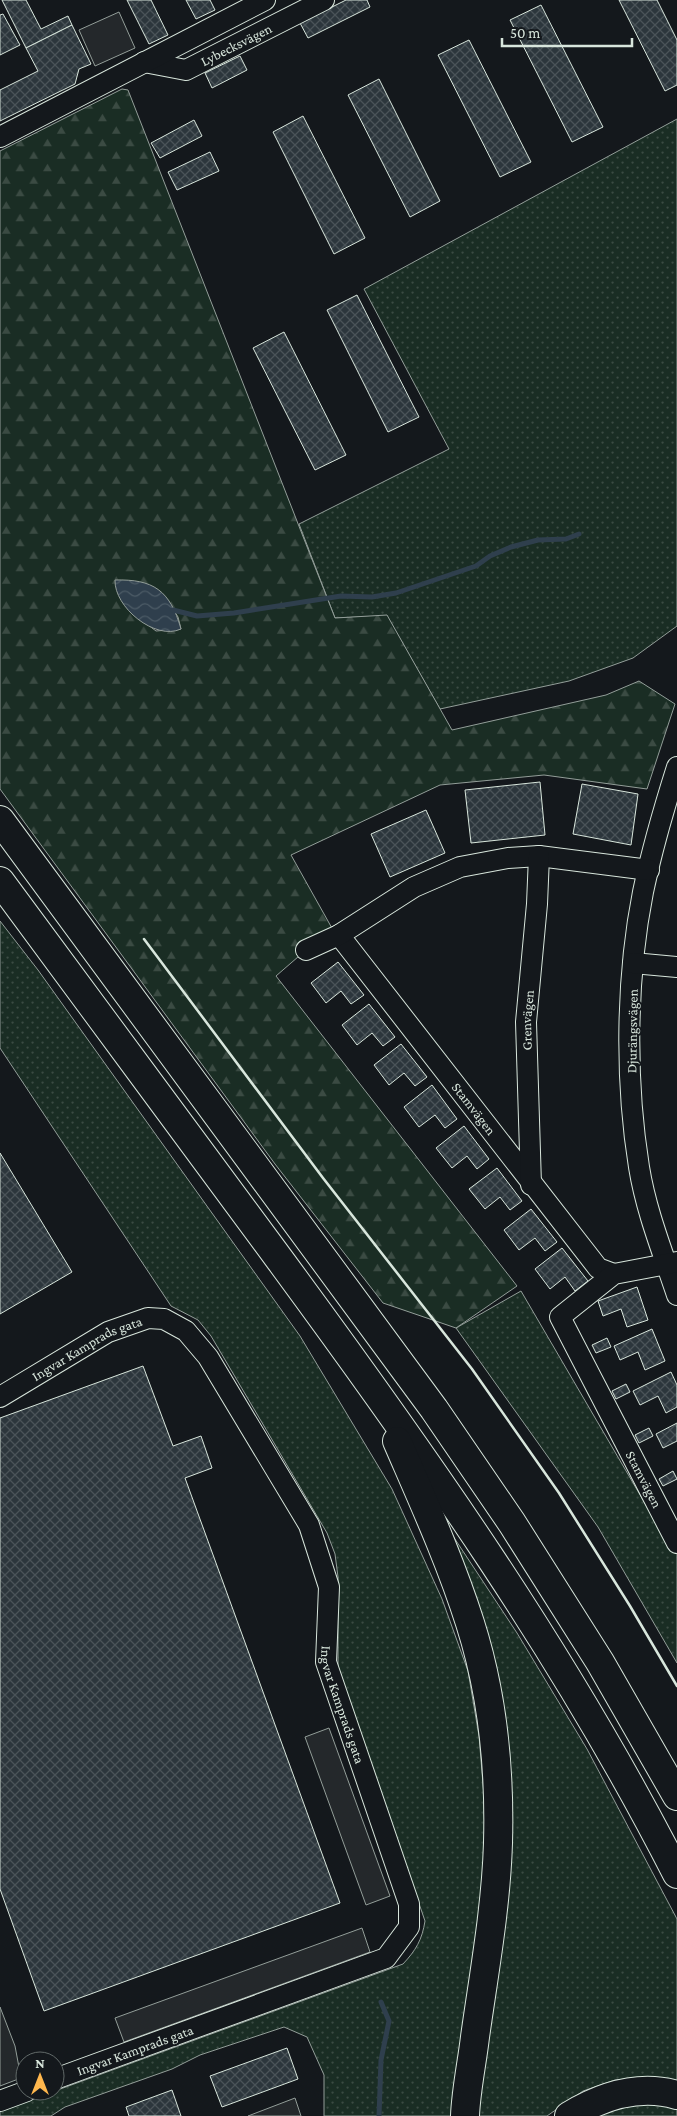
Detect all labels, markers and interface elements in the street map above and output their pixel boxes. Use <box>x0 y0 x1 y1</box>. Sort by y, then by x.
scale bar <box>502 15 632 47</box>
street label: Lybecksvägen <box>198 20 275 69</box>
text: 50 m <box>510 25 540 41</box>
street label: Djurängsvägen <box>623 988 642 1073</box>
street label: Grenvägen <box>518 989 537 1051</box>
street label: Stamvägen <box>449 1079 500 1138</box>
street label: Ingvar Kamprads gata <box>29 1313 145 1384</box>
street label: Stamvägen <box>623 1448 666 1511</box>
street label: Ingvar Kamprads gata <box>318 1645 368 1766</box>
street label: Ingvar Kamprads gata <box>75 2021 196 2079</box>
north arrow <box>15 2051 65 2101</box>
text: N <box>35 2055 45 2071</box>

